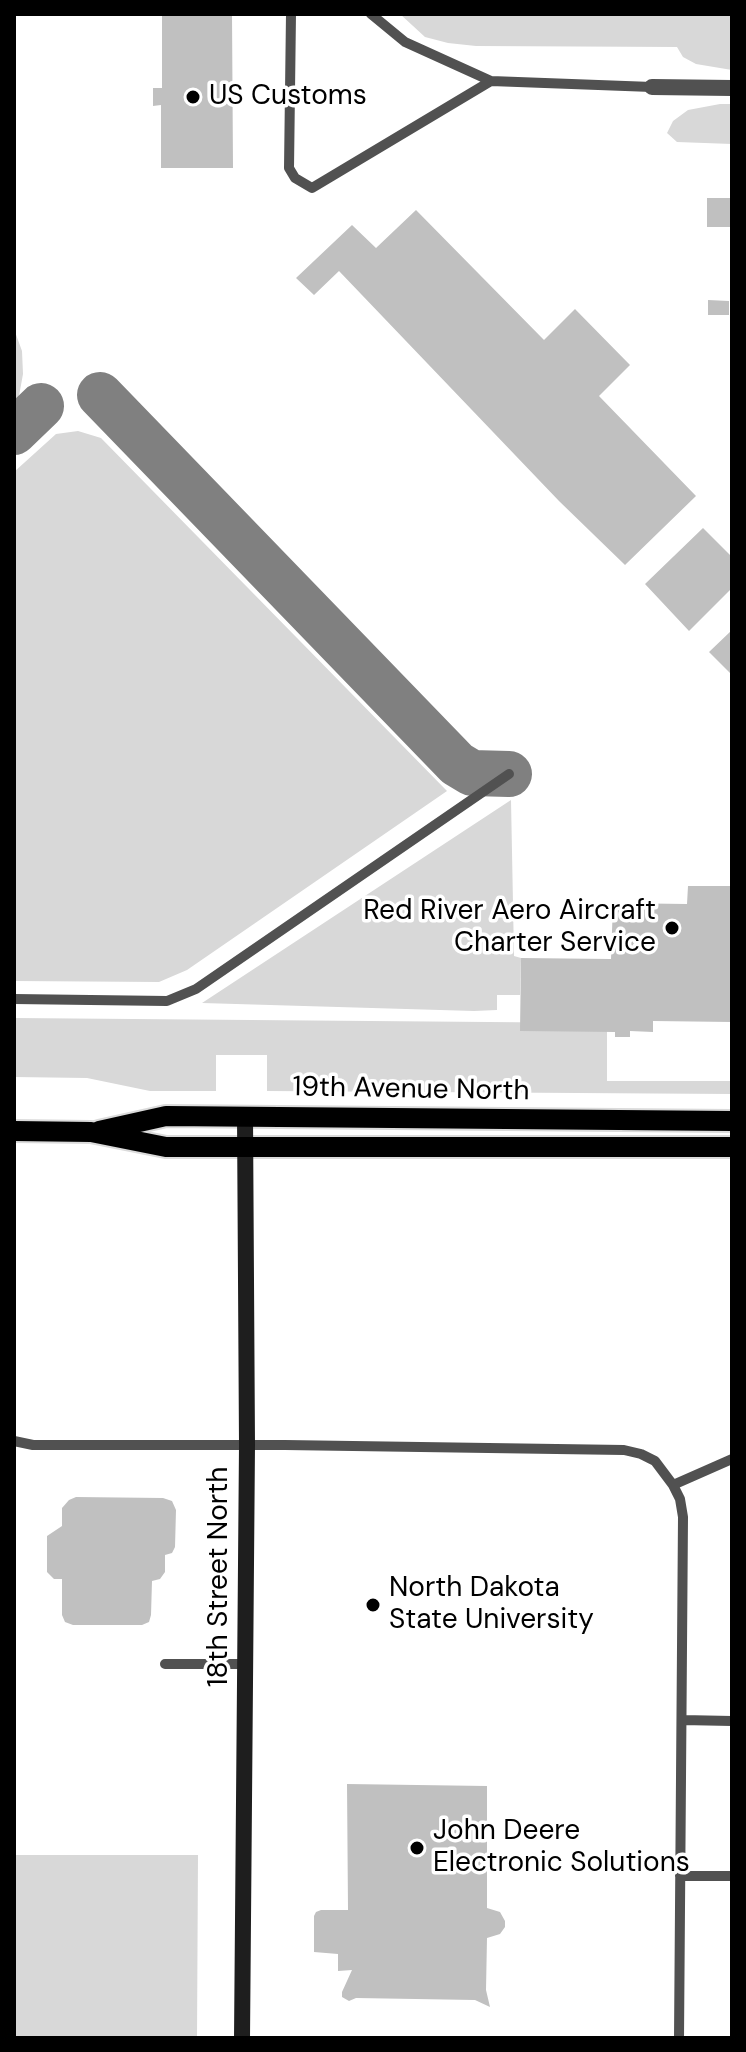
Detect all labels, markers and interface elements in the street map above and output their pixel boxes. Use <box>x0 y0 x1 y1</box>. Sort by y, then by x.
place label: US Customs <box>209 80 367 114</box>
marker: US Customs <box>184 88 202 106</box>
place label: Red River Aero Aircraft Charter Service <box>363 895 656 961</box>
marker: Red River Aero Aircraft Charter Service <box>663 919 681 937</box>
street label: 19th Avenue North <box>292 1071 530 1109</box>
street label: 18th Street North <box>203 1467 237 1687</box>
place label: North Dakota State University <box>389 1572 594 1638</box>
marker: North Dakota State University <box>364 1596 382 1614</box>
place label: John Deere Electronic Solutions <box>433 1815 690 1881</box>
marker: John Deere Electronic Solutions <box>408 1839 426 1857</box>

